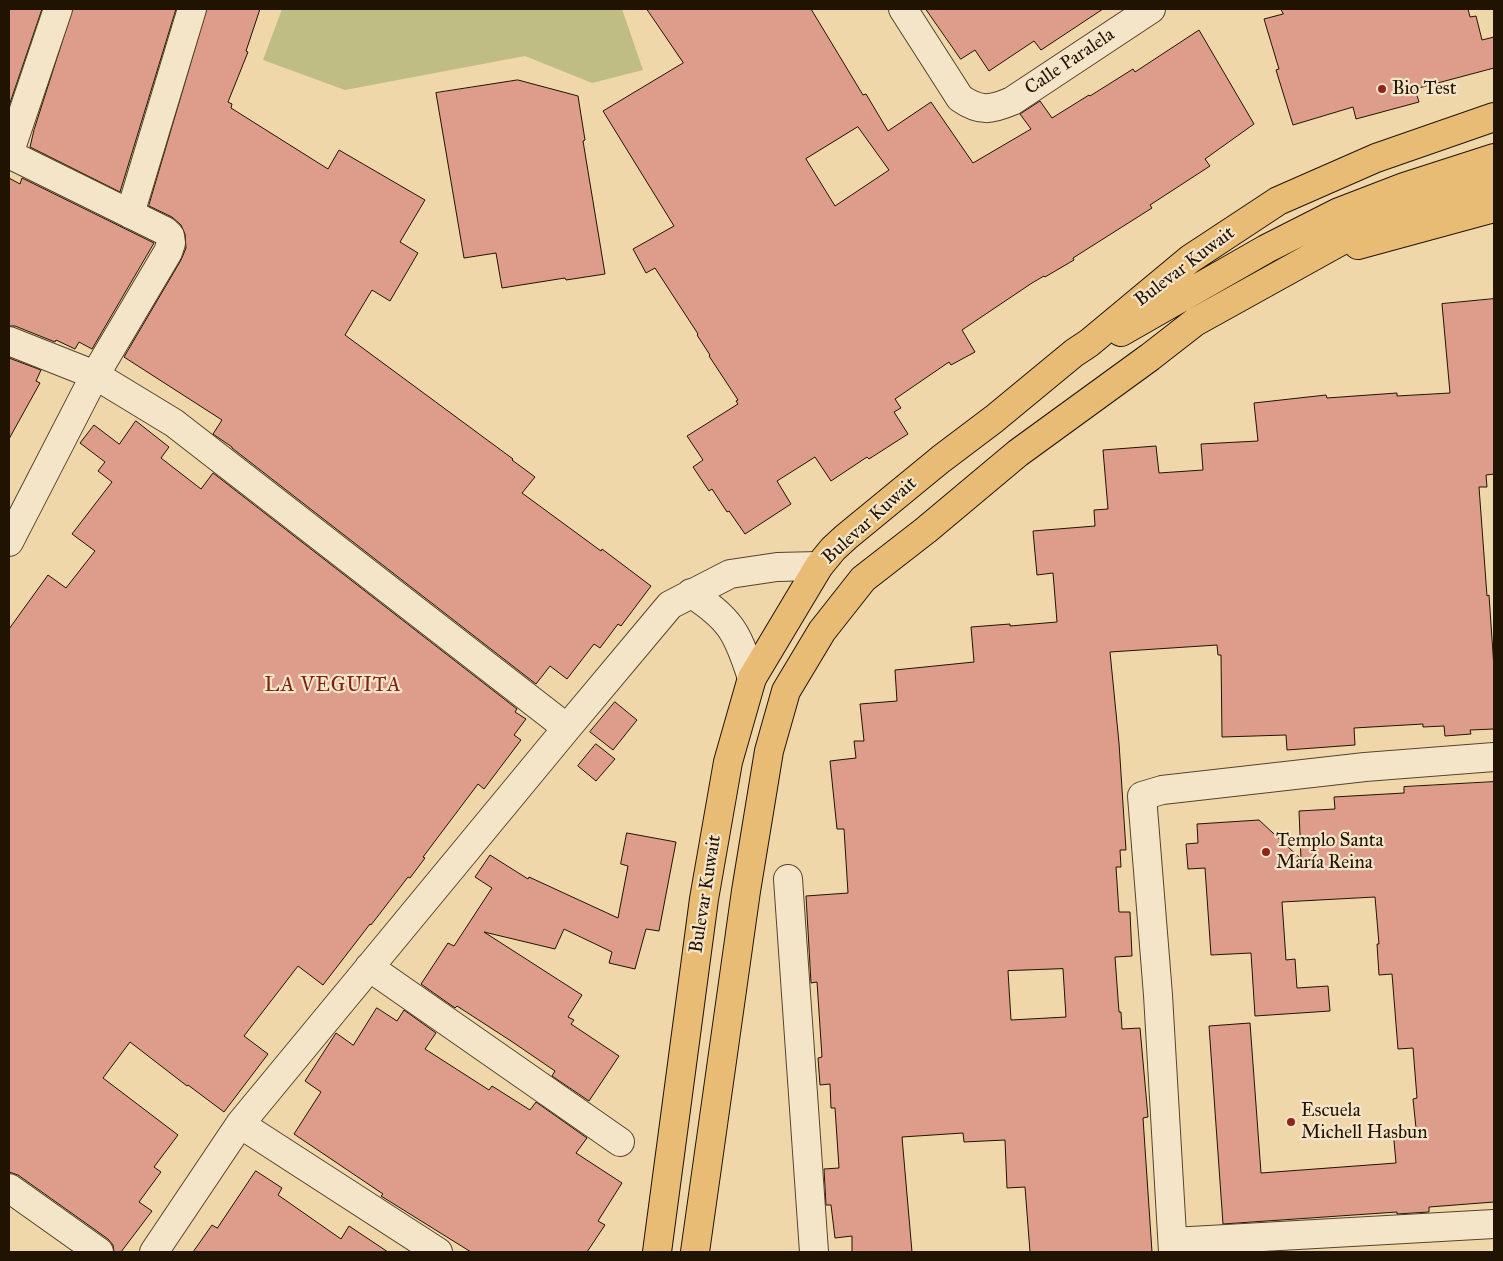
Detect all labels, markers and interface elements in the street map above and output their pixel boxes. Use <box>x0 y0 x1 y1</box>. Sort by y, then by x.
street label: Calle Paralela <box>1021 24 1119 100</box>
place label: Bio Test <box>1392 78 1456 100</box>
marker: Bio Test <box>1376 83 1388 95</box>
street label: Bulevar Kuwait <box>1130 222 1240 312</box>
street label: Bulevar Kuwait <box>818 473 922 569</box>
district label: LA VEGUITA <box>263 674 403 698</box>
place label: Templo Santa María Reina <box>1276 830 1384 874</box>
street label: Bulevar Kuwait <box>685 833 727 955</box>
marker: Templo Santa María Reina <box>1260 846 1272 858</box>
place label: Escuela Michell Hasbun <box>1301 1100 1427 1144</box>
marker: Escuela Michell Hasbun <box>1285 1116 1297 1128</box>

